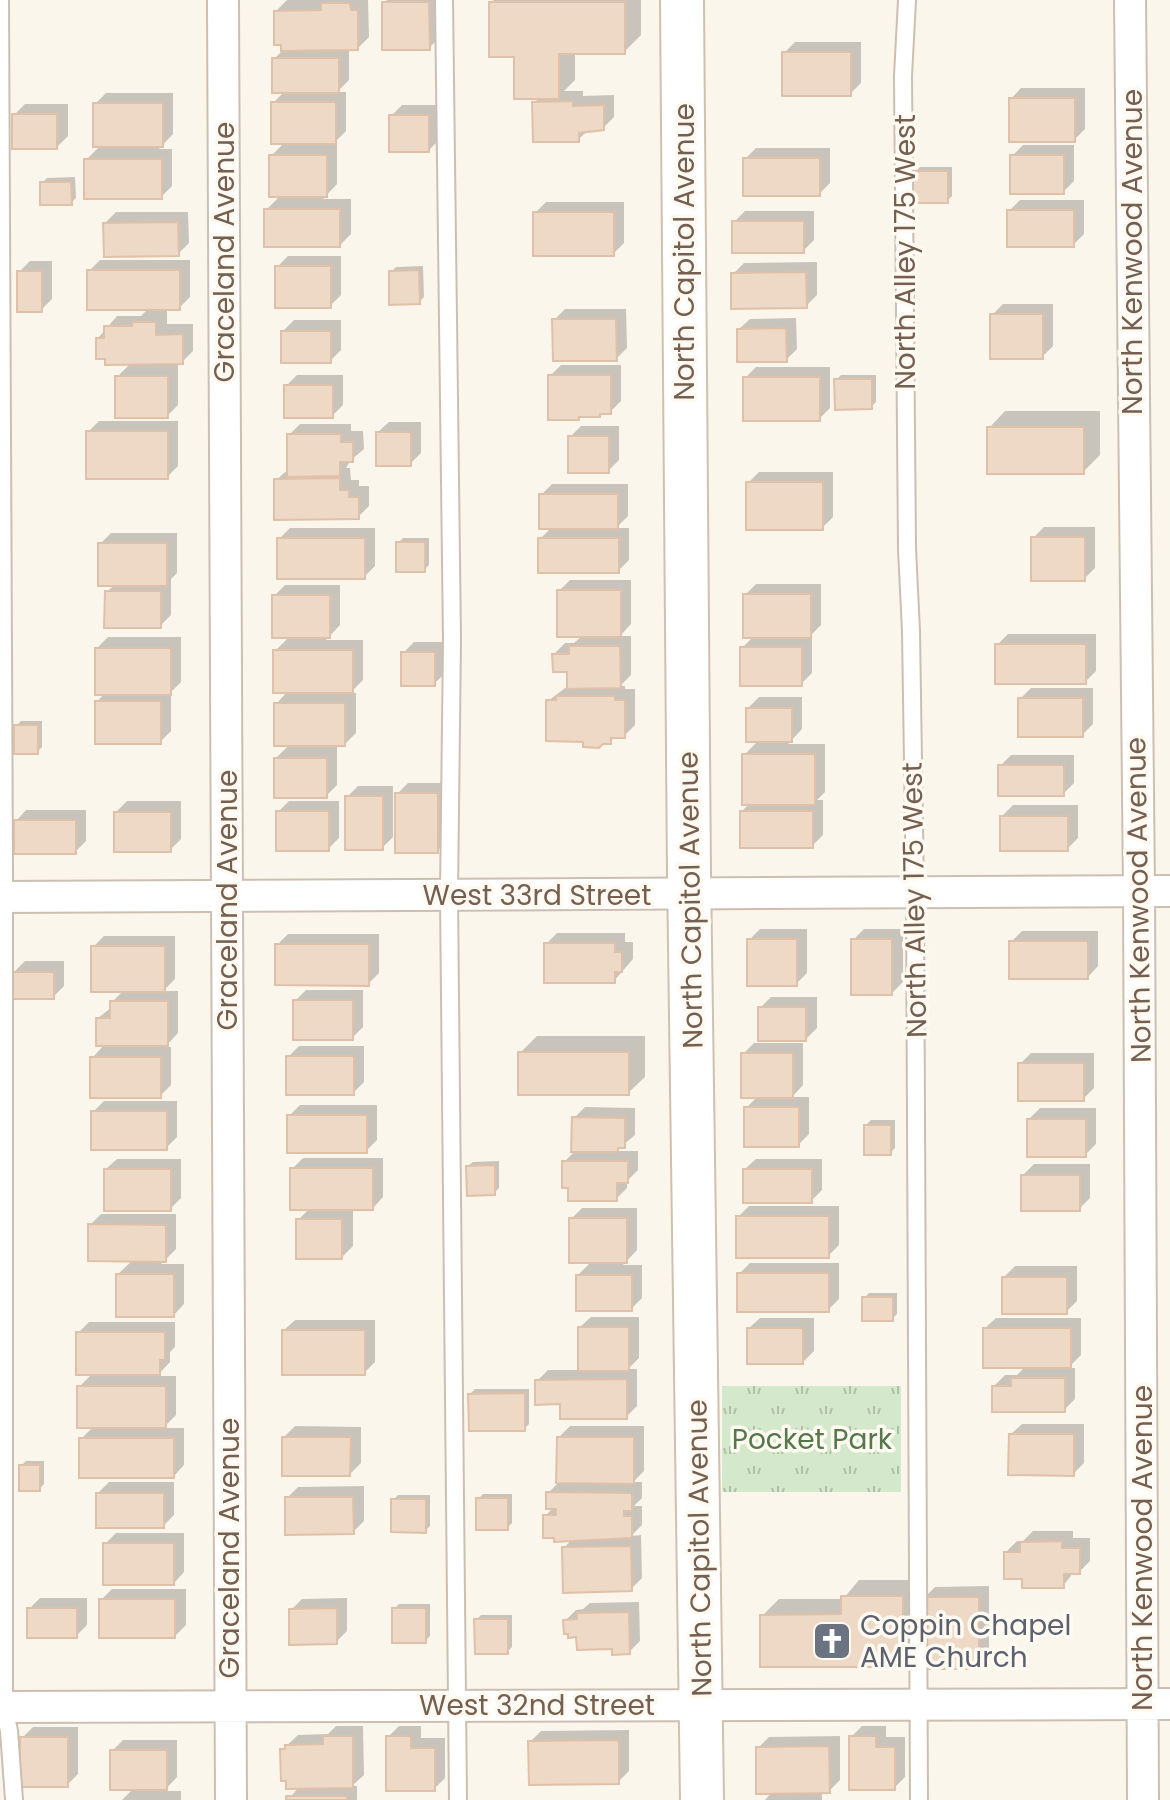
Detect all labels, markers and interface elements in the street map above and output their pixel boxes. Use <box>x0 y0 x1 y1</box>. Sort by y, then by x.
street label: North Kenwood Avenue <box>1113 89 1152 415</box>
street label: North Capitol Avenue <box>665 103 704 401</box>
street label: North Alley 175 West <box>886 114 925 390</box>
street label: Graceland Avenue <box>205 122 244 382</box>
street label: North Kenwood Avenue <box>1116 737 1161 1063</box>
street label: North Capitol Avenue <box>668 751 713 1049</box>
street label: North Alley 175 West <box>893 762 936 1038</box>
street label: Graceland Avenue <box>208 770 247 1030</box>
street label: West 33rd Street <box>423 876 651 915</box>
street label: North Kenwood Avenue <box>1123 1385 1162 1711</box>
street label: North Capitol Avenue <box>677 1399 722 1697</box>
street label: Graceland Avenue <box>210 1418 249 1678</box>
park label: Pocket Park <box>732 1420 893 1459</box>
place label: Coppin Chapel AME Church <box>860 1606 1071 1677</box>
church icon: Coppin Chapel AME Church <box>811 1620 853 1662</box>
street label: West 32nd Street <box>419 1686 655 1725</box>

